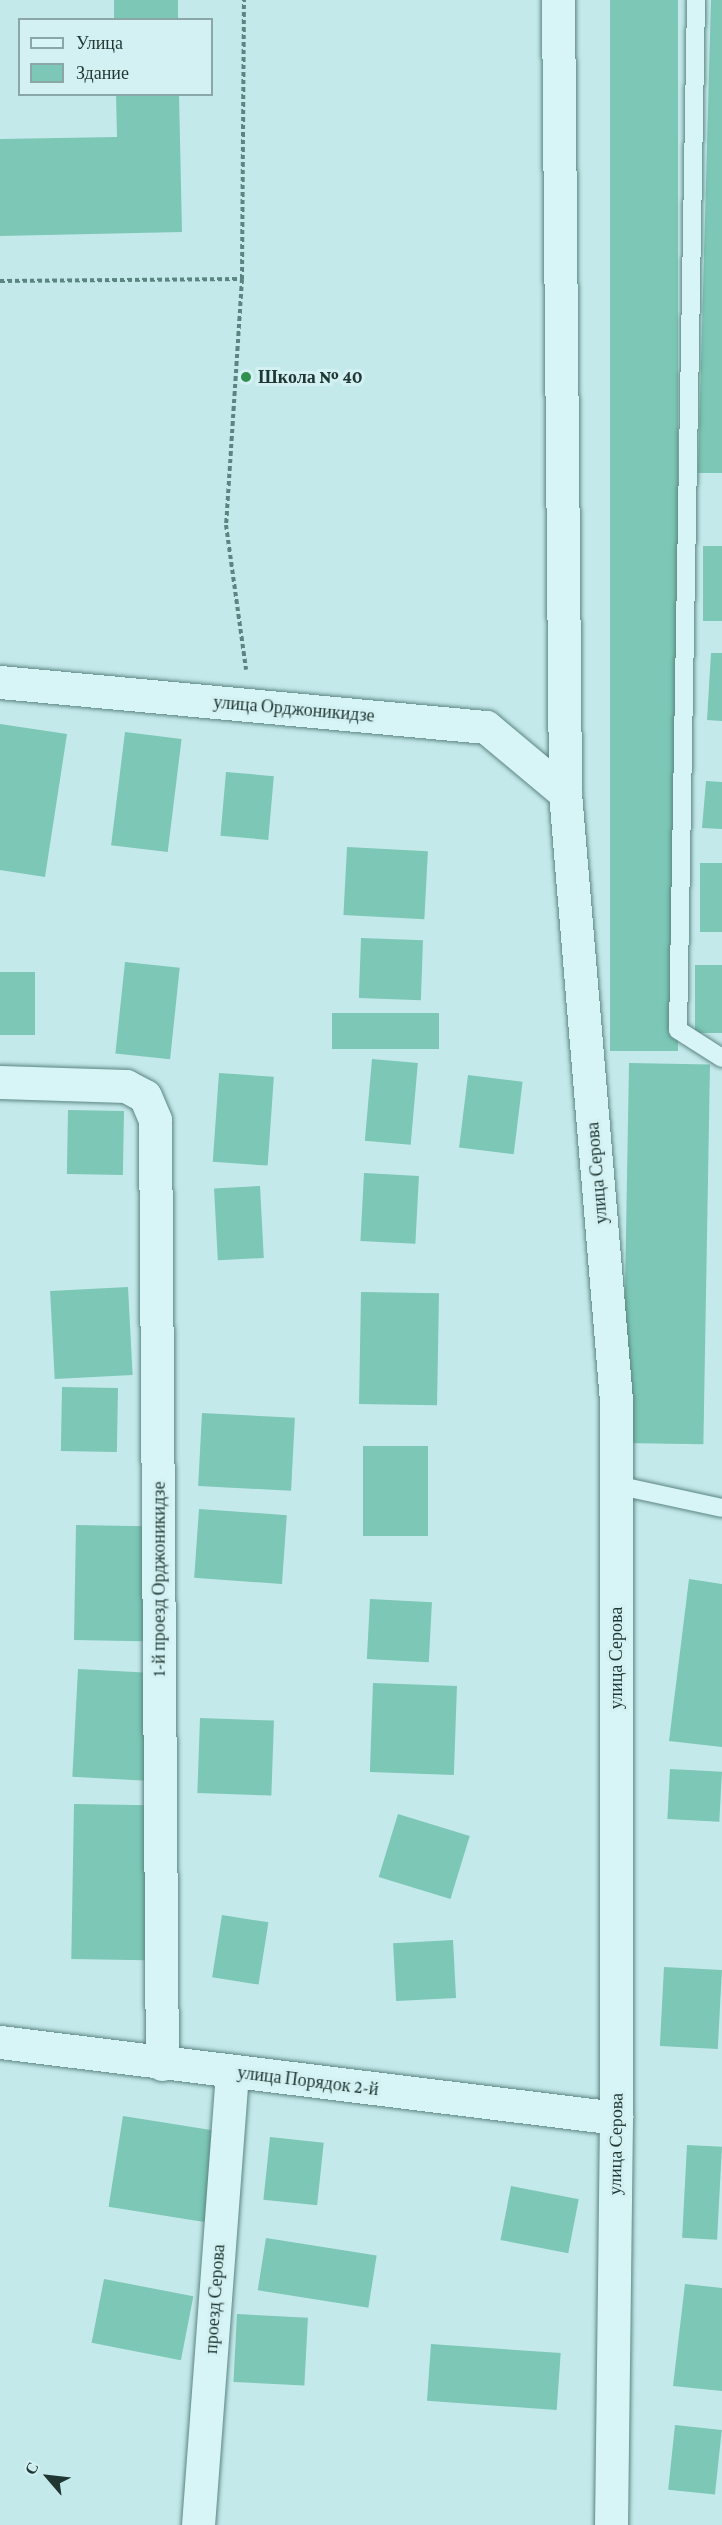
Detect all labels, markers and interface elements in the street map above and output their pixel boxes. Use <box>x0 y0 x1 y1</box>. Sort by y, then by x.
legend <box>18 18 213 96</box>
text: Улица <box>76 33 123 53</box>
text: Здание <box>76 63 129 83</box>
place label: Школа № 40 <box>258 366 363 388</box>
marker: Школа № 40 <box>239 370 253 384</box>
street label: улица Орджоникидзе <box>212 691 376 727</box>
street label: улица Серова <box>582 1121 612 1225</box>
street label: 1-й проезд Орджоникидзе <box>148 1482 170 1676</box>
street label: улица Серова <box>605 1607 627 1709</box>
street label: улица Порядок 2-й <box>236 2062 380 2100</box>
street label: улица Серова <box>604 2093 628 2195</box>
street label: проезд Серова <box>200 2243 230 2355</box>
north arrow <box>18 2447 78 2507</box>
text: С <box>21 2459 42 2477</box>

